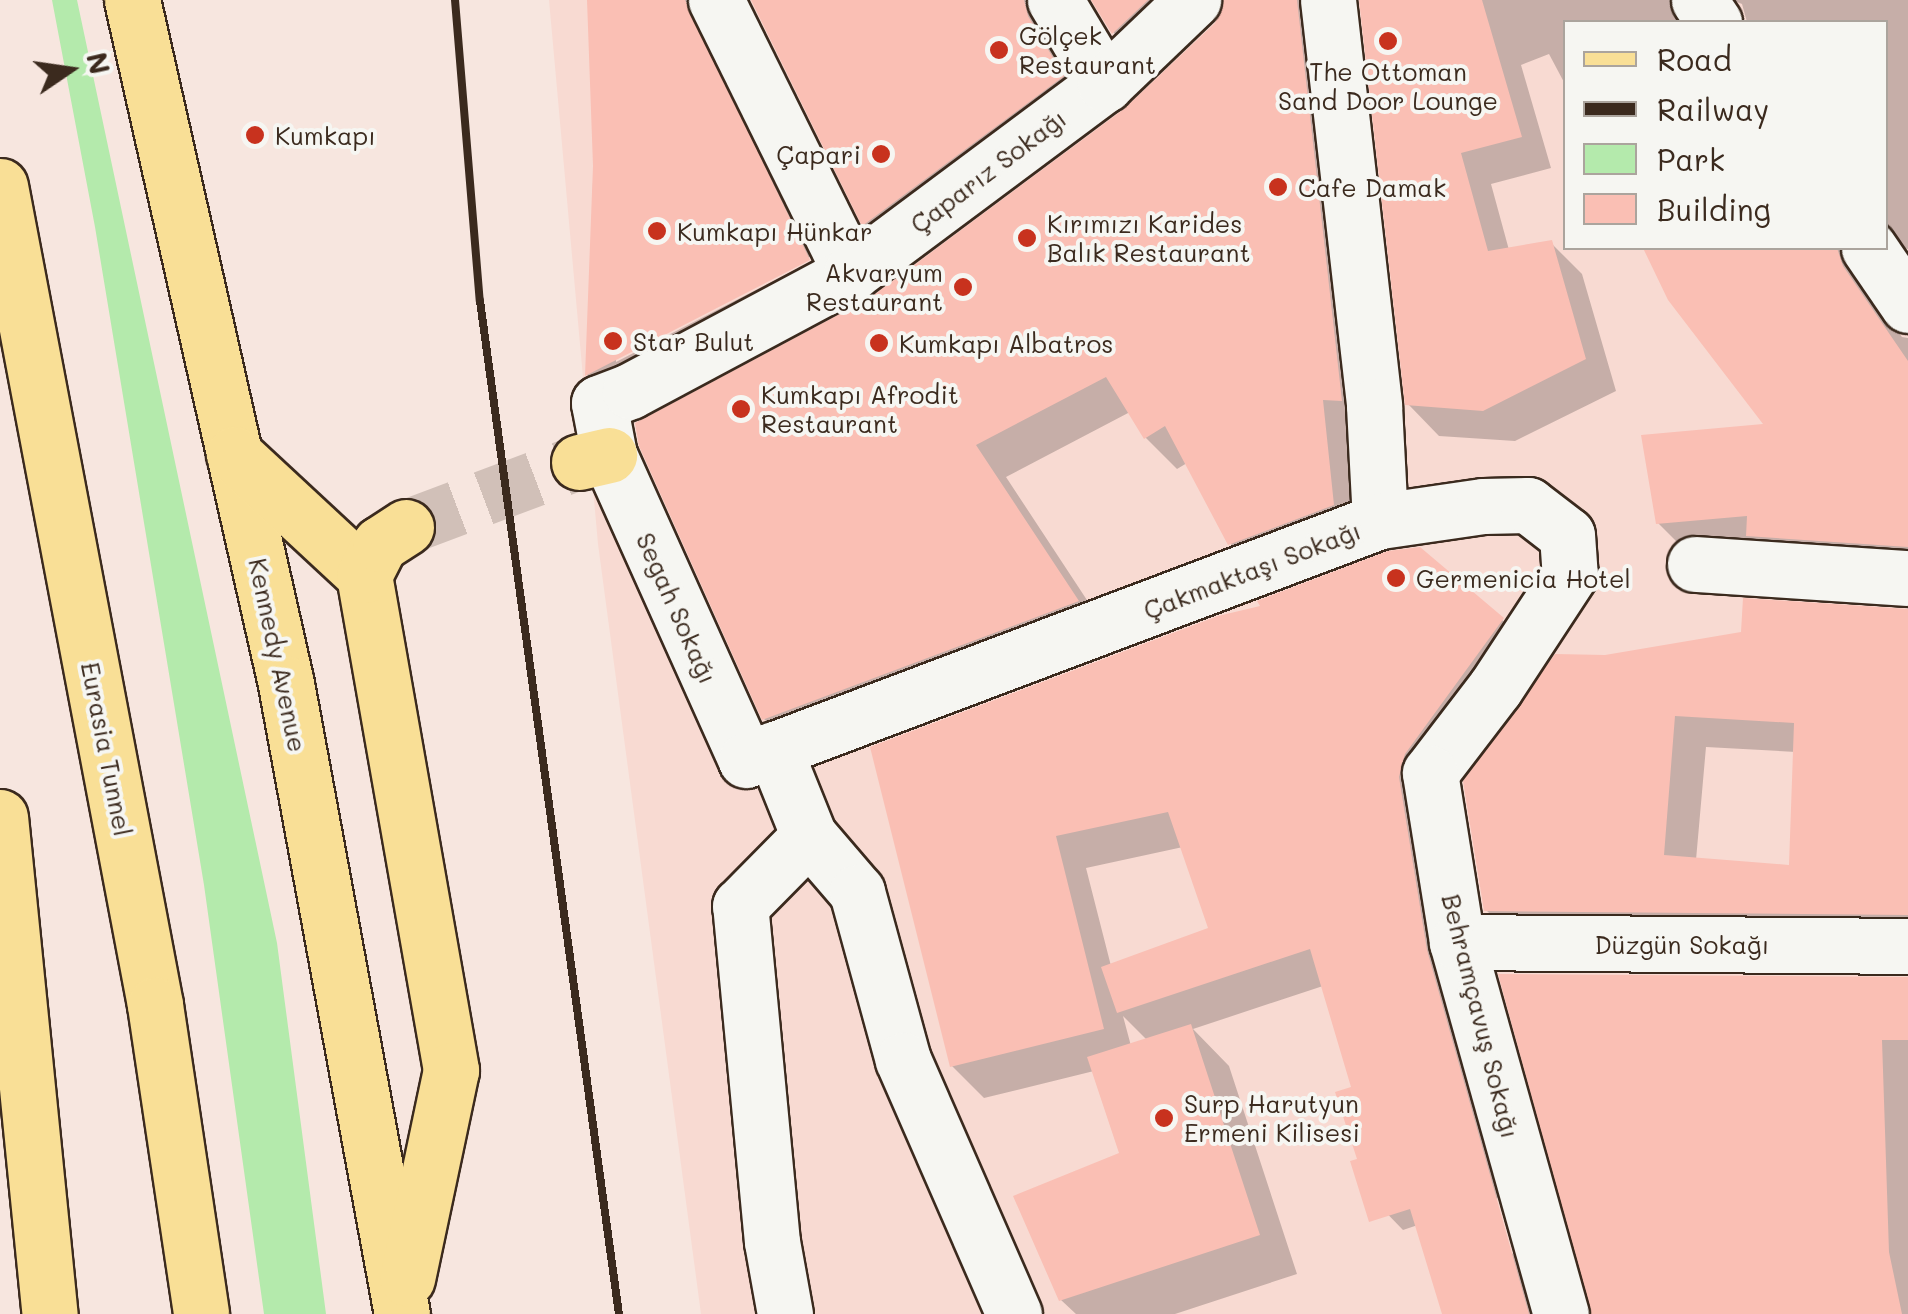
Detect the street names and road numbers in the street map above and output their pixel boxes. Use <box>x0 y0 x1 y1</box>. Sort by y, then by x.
street label: Çaparız Sokağı <box>904 103 1072 239</box>
street label: Çakmaktaşı Sokağı <box>1139 515 1365 625</box>
street label: Segah Sokağı <box>630 528 724 688</box>
street label: Kennedy Avenue <box>243 555 313 755</box>
street label: Eurasia Tunnel <box>75 659 139 839</box>
street label: Behramçavuş Sokağı <box>1436 891 1526 1141</box>
street label: Düzgün Sokağı <box>1595 929 1769 959</box>

